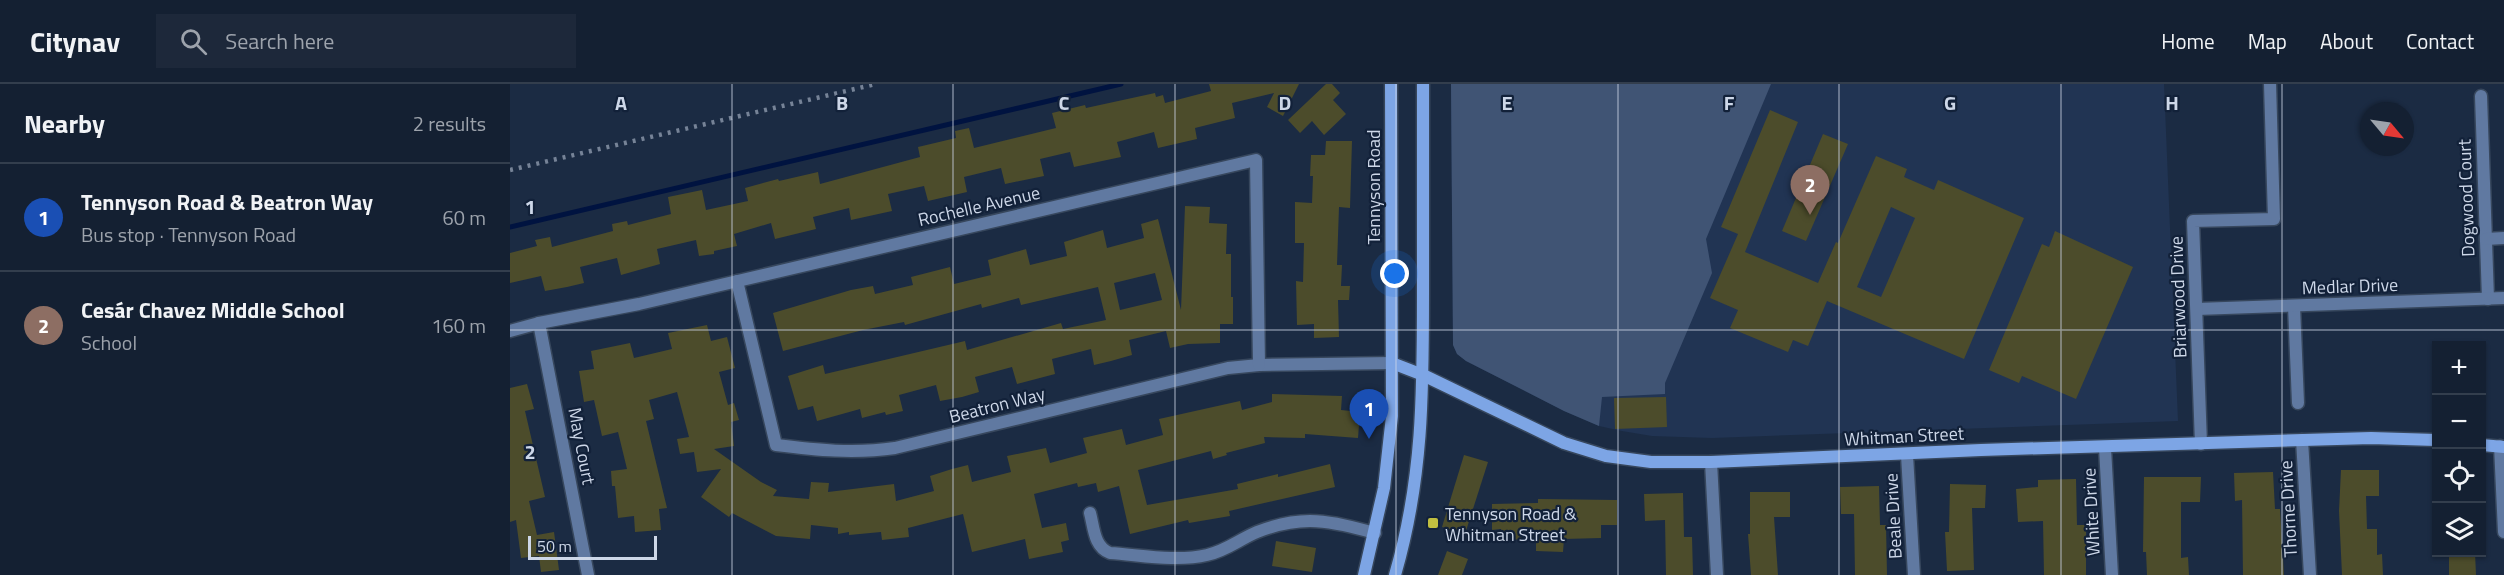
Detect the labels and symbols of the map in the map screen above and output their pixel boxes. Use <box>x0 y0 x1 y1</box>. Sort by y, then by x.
text: A <box>615 87 627 118</box>
text: B <box>836 87 848 118</box>
text: C <box>1059 87 1070 118</box>
text: D <box>1279 87 1291 118</box>
text: E <box>1501 87 1513 118</box>
text: F <box>1724 87 1735 118</box>
text: G <box>1944 87 1956 118</box>
text: H <box>2165 87 2179 118</box>
north arrow <box>2360 102 2414 156</box>
street label: Tennyson Road <box>1360 129 1387 245</box>
street label: Dogwood Court <box>2450 138 2482 257</box>
pin: 2 <box>1790 166 1830 215</box>
street label: Rochelle Avenue <box>915 179 1043 233</box>
text: 1 <box>524 191 536 222</box>
street label: Briarwood Drive <box>2162 236 2194 358</box>
your location <box>1380 259 1409 288</box>
street label: Medlar Drive <box>2301 271 2399 301</box>
street label: Beatron Way <box>946 380 1048 430</box>
pin: 1 <box>1350 390 1388 439</box>
street label: May Court <box>561 405 603 487</box>
street label: Whitman Street <box>1843 419 1965 453</box>
text: 2 <box>524 436 536 467</box>
street label: Thorne Drive <box>2272 460 2304 558</box>
street label: White Drive <box>2075 467 2107 557</box>
street label: Beale Drive <box>1877 472 1909 560</box>
place label: Tennyson Road & Whitman Street <box>1445 500 1577 548</box>
marker: Tennyson Road & Whitman Street <box>1426 516 1440 530</box>
scale bar <box>528 533 657 560</box>

